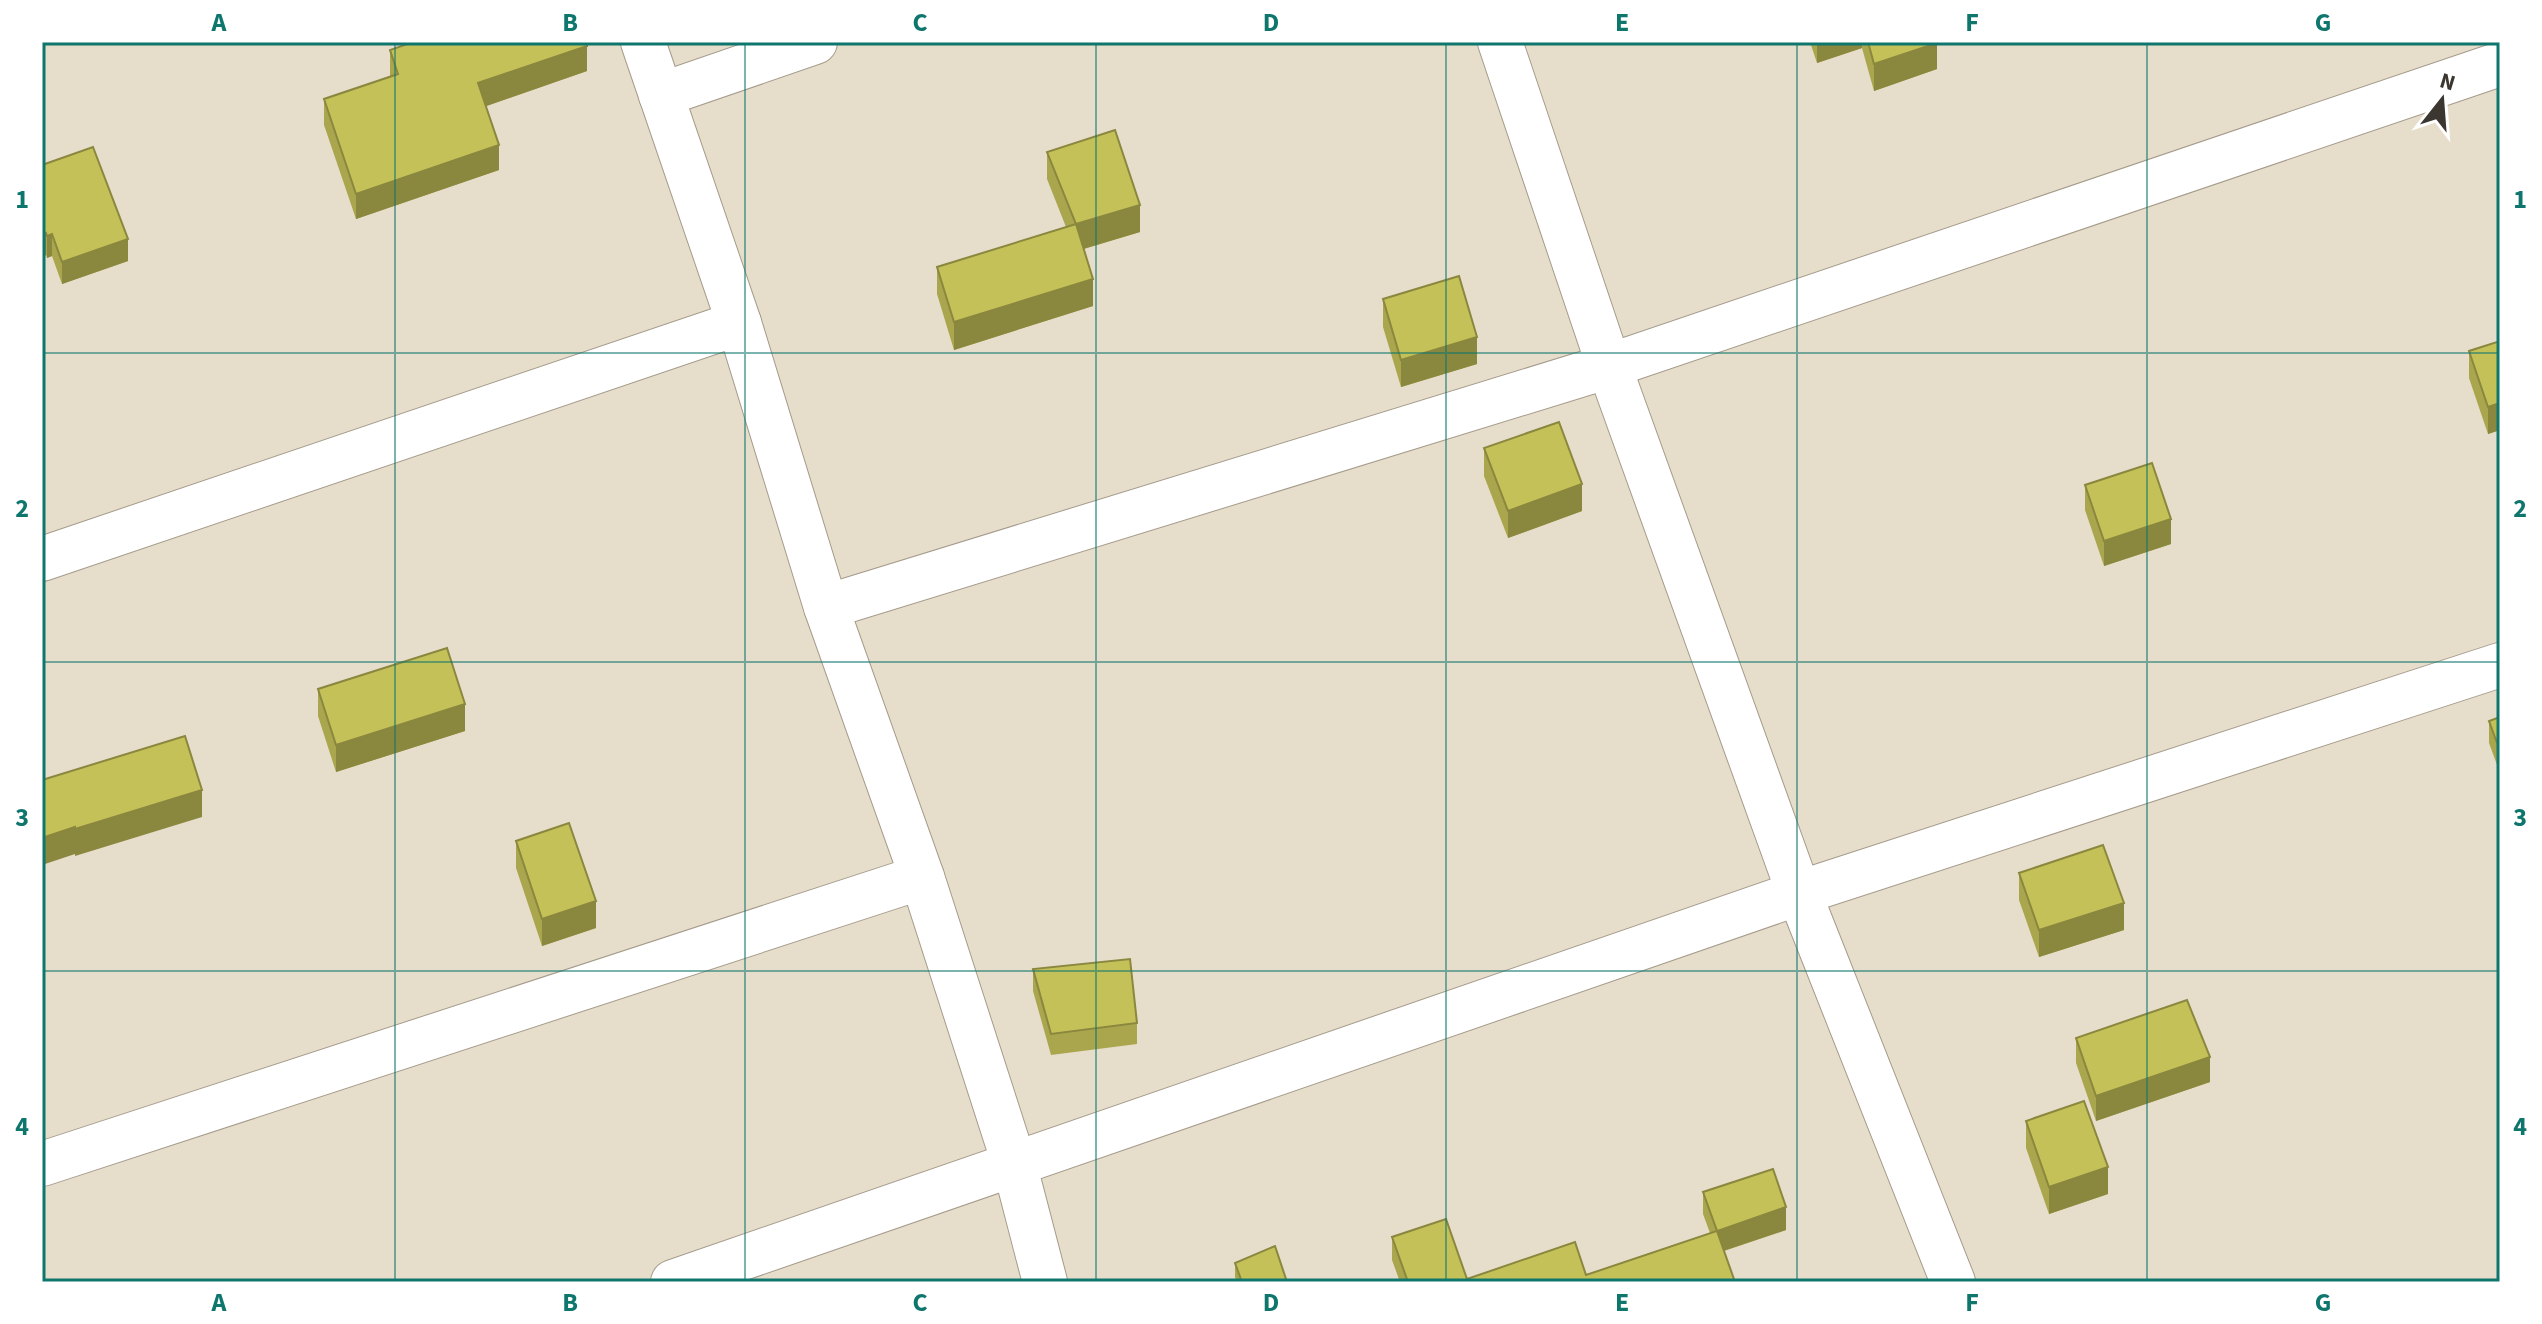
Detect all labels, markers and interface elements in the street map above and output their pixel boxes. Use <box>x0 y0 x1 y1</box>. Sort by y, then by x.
text: A <box>211 4 228 41</box>
text: B <box>562 4 578 41</box>
text: C <box>912 4 928 41</box>
text: D <box>1263 4 1279 41</box>
text: E <box>1615 4 1629 41</box>
text: F <box>1965 4 1979 41</box>
text: G <box>2315 4 2331 41</box>
north arrow <box>2402 60 2482 140</box>
text: N <box>2436 64 2459 99</box>
text: 1 <box>15 181 29 218</box>
text: 1 <box>2513 181 2527 218</box>
text: 2 <box>15 490 29 527</box>
text: 2 <box>2513 490 2527 527</box>
text: 3 <box>15 799 29 836</box>
text: 3 <box>2513 799 2527 836</box>
text: 4 <box>15 1108 29 1145</box>
text: 4 <box>2513 1108 2527 1145</box>
text: A <box>211 1284 228 1321</box>
text: B <box>562 1284 578 1321</box>
text: C <box>912 1284 928 1321</box>
text: D <box>1263 1284 1279 1321</box>
text: E <box>1615 1284 1629 1321</box>
text: F <box>1965 1284 1979 1321</box>
text: G <box>2315 1284 2331 1321</box>

